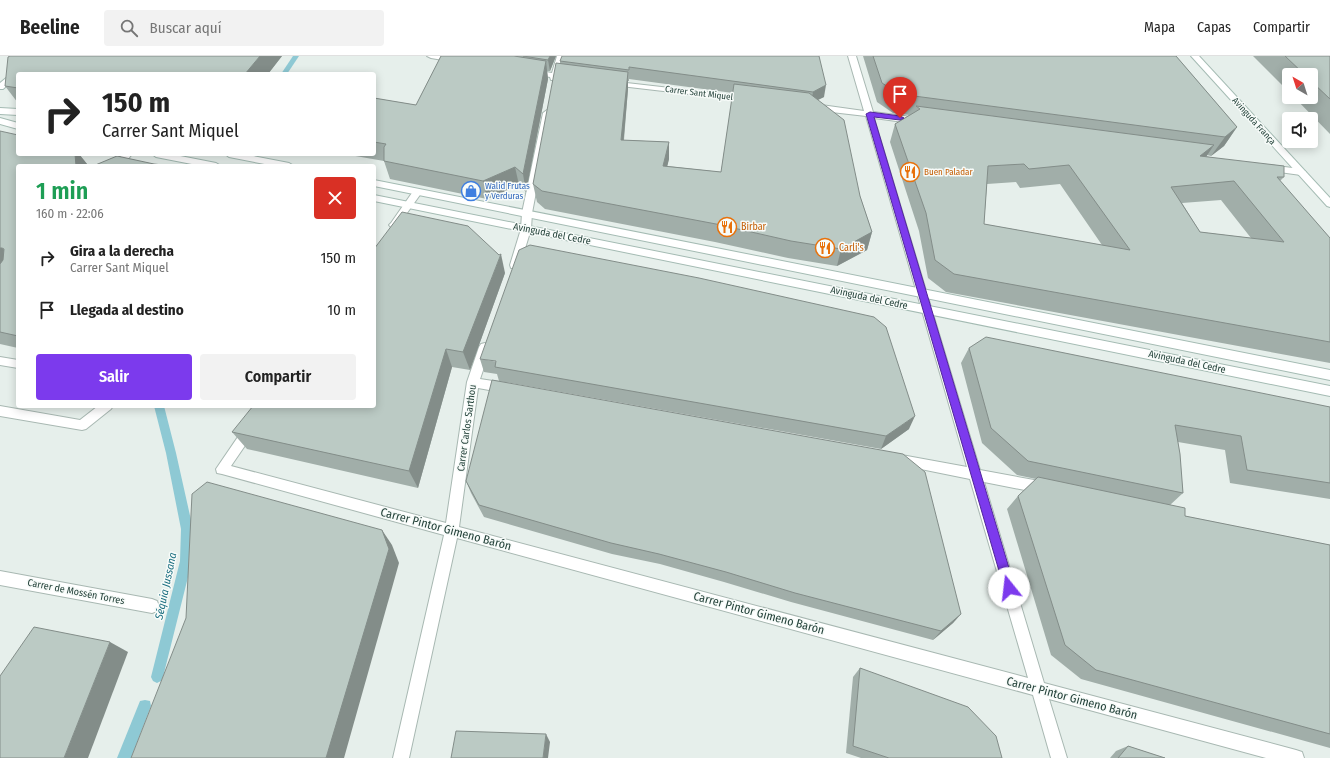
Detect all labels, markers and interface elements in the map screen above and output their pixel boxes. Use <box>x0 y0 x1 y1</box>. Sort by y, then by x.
search box <box>104 10 384 46</box>
text: Beeline <box>20 16 80 39</box>
icon: search <box>118 17 140 39</box>
text: Buscar aquí <box>150 19 221 37</box>
text: Mapa <box>1144 19 1175 36</box>
text: Capas <box>1197 19 1231 36</box>
text: Compartir <box>1253 19 1310 36</box>
north arrow <box>1282 68 1318 104</box>
map controls <box>1282 68 1318 148</box>
pin <box>883 77 917 118</box>
icon: arrive <box>889 83 911 105</box>
street label: Carrer Sant Miquel <box>664 84 734 102</box>
text: 150 m <box>102 86 170 119</box>
icon: right <box>36 88 88 140</box>
street label: Avinguda França <box>1230 95 1278 147</box>
button: sound <box>1282 112 1318 148</box>
text: Carrer Sant Miquel <box>102 120 239 142</box>
restaurant icon: Buen Paladar <box>899 161 921 183</box>
place label: Buen Paladar <box>924 167 973 177</box>
text: 1 min <box>36 177 88 205</box>
button: close <box>314 177 356 219</box>
shop icon: Walid Frutas y Verduras <box>460 180 482 202</box>
place label: Walid Frutas y Verduras <box>485 181 530 201</box>
text: 160 m · 22:06 <box>36 206 104 221</box>
restaurant icon: Birbar <box>716 216 738 238</box>
street label: Avinguda del Cedre <box>512 221 592 247</box>
place label: Birbar <box>741 221 767 233</box>
restaurant icon: Carli's <box>814 237 836 259</box>
text: Gira a la derecha <box>70 242 174 260</box>
place label: Carli's <box>839 242 864 254</box>
icon: right <box>36 247 58 269</box>
text: 150 m <box>320 249 356 267</box>
text: Carrer Sant Miquel <box>70 260 169 275</box>
street label: Avinguda del Cedre <box>829 284 909 312</box>
icon: arrive <box>36 299 58 321</box>
text: Llegada al destino <box>70 301 184 319</box>
text: 10 m <box>327 301 356 319</box>
street label: Avinguda del Cedre <box>1147 348 1227 376</box>
button: Salir <box>36 354 192 400</box>
button: Compartir <box>200 354 356 400</box>
street label: Carrer Carlos Sarthou <box>455 384 479 472</box>
street label: Carrer Pintor Gimeno Barón <box>379 505 513 553</box>
water label: Séquia Jussana <box>152 551 179 622</box>
position arrow <box>988 567 1030 609</box>
street label: Carrer de Mossén Torres <box>26 577 126 607</box>
street label: Carrer Pintor Gimeno Barón <box>692 589 826 637</box>
street label: Carrer Pintor Gimeno Barón <box>1005 674 1139 722</box>

